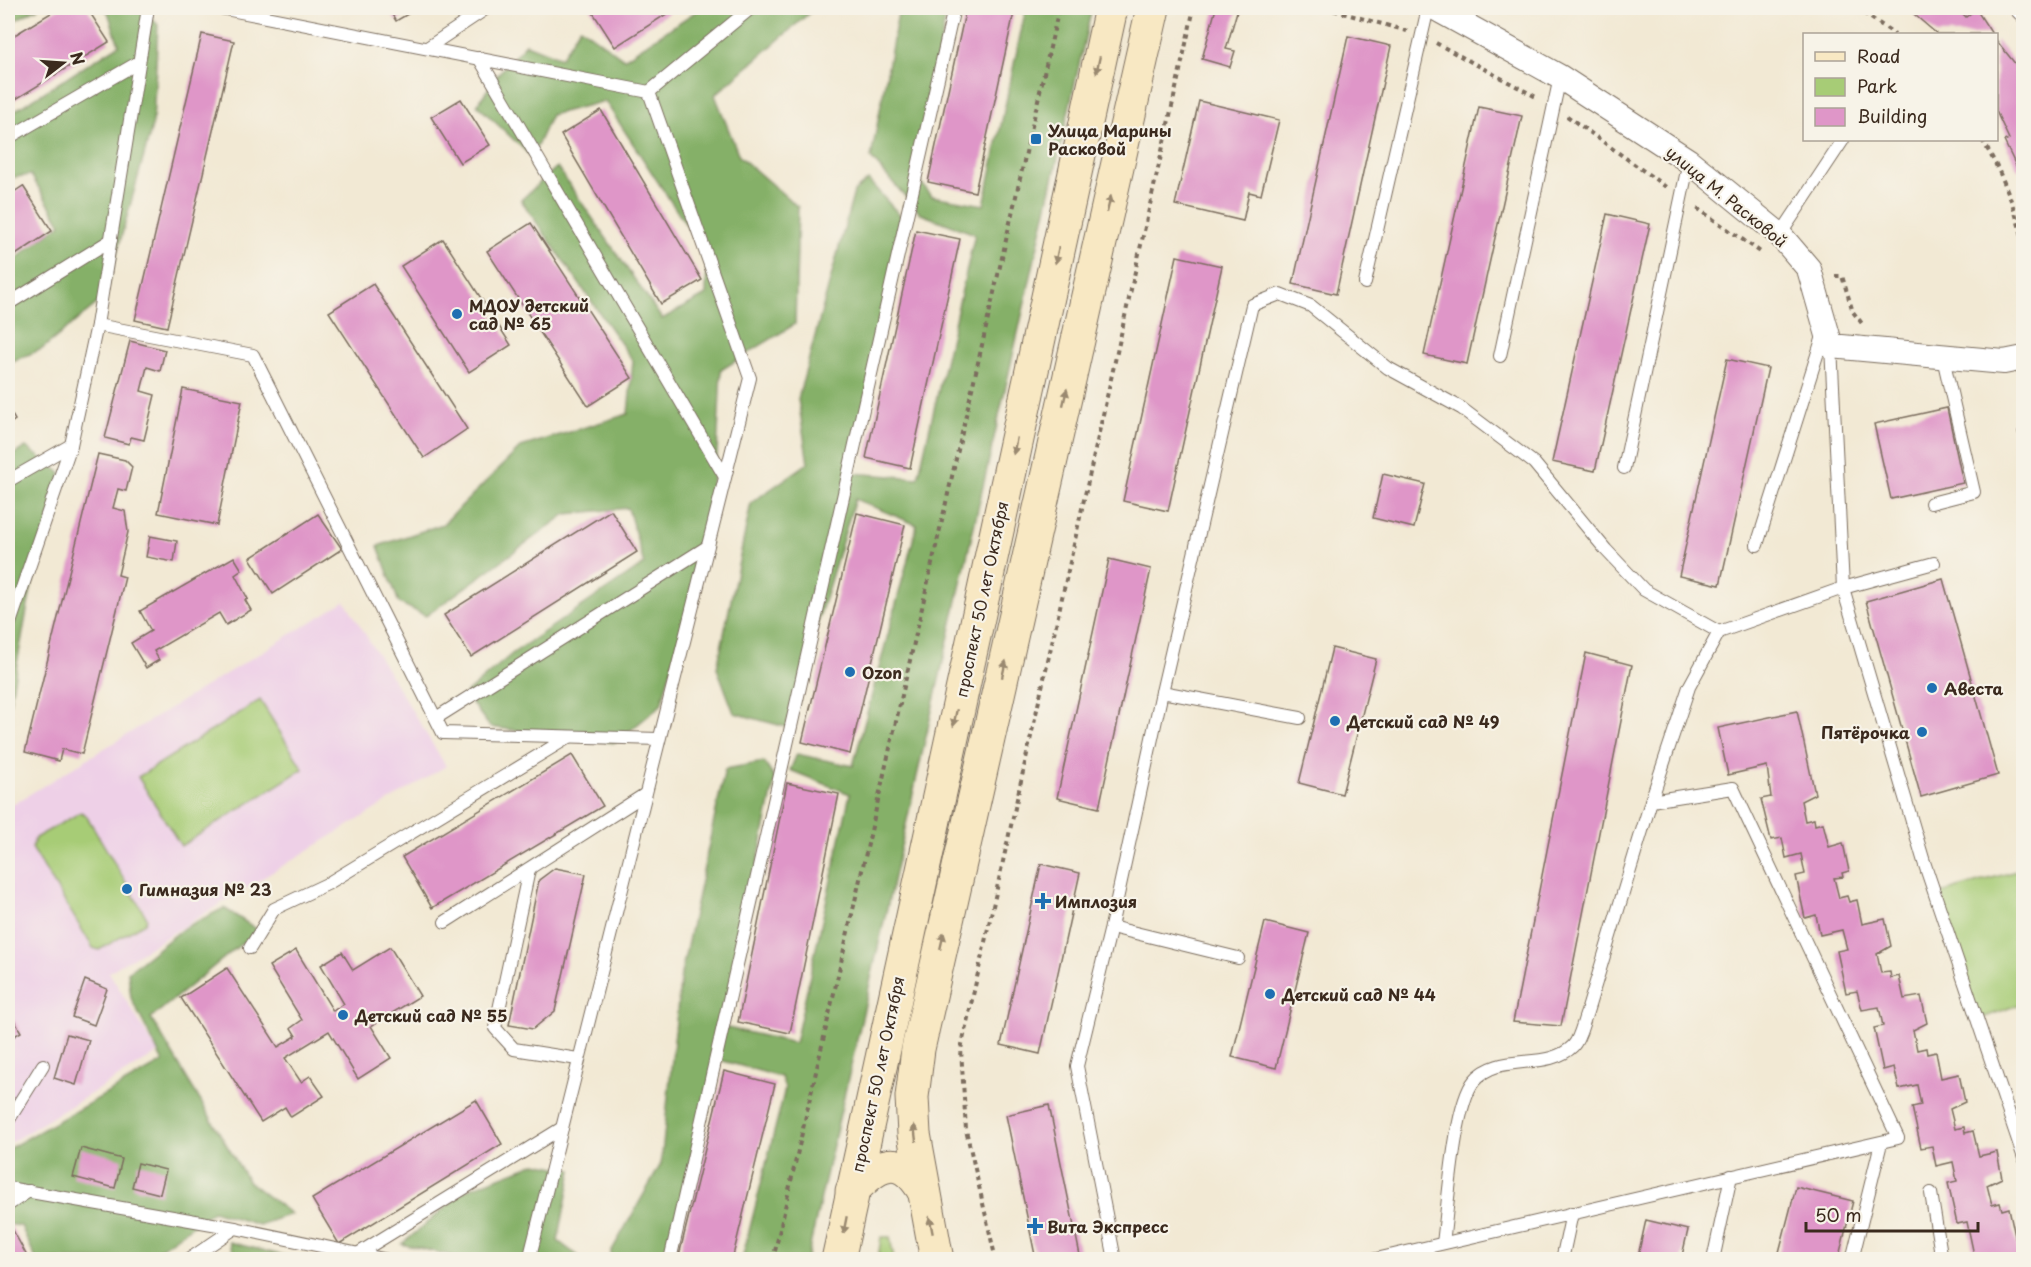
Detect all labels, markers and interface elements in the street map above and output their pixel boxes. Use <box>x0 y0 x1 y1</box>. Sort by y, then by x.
north arrow <box>33 33 93 93</box>
legend <box>1803 33 1998 141</box>
text: Road <box>1857 42 1901 69</box>
text: N <box>65 49 92 68</box>
one-way arrow <box>1093 55 1103 74</box>
text: Park <box>1857 72 1897 99</box>
text: Building <box>1857 102 1927 129</box>
place label: Улица Марины Расковой <box>1047 118 1172 160</box>
marker: Улица Марины Расковой <box>1029 132 1043 146</box>
street label: улица М. Расковой <box>1661 140 1793 252</box>
one-way arrow <box>1104 195 1114 214</box>
one-way arrow <box>1051 246 1061 264</box>
place label: МДОУ детский сад № 65 <box>469 293 589 335</box>
marker: МДОУ детский сад № 65 <box>450 307 464 321</box>
one-way arrow <box>1061 387 1070 406</box>
one-way arrow <box>1010 436 1019 455</box>
street label: проспект 50 лет Октября <box>948 499 1014 699</box>
place label: Ozon <box>862 660 902 684</box>
one-way arrow <box>999 660 1009 678</box>
marker: Ozon <box>843 665 857 679</box>
place label: Авеста <box>1944 676 2003 700</box>
marker: Авеста <box>1925 681 1939 695</box>
one-way arrow <box>950 709 960 727</box>
place label: Детский сад № 49 <box>1346 709 1500 733</box>
marker: Детский сад № 49 <box>1328 714 1342 728</box>
place label: Пятёрочка <box>1821 720 1910 744</box>
marker: Пятёрочка <box>1915 725 1929 739</box>
place label: Гимназия № 23 <box>139 877 271 901</box>
marker: Гимназия № 23 <box>120 882 134 896</box>
place label: Имплозия <box>1055 889 1137 913</box>
marker: Имплозия <box>1036 894 1050 908</box>
one-way arrow <box>938 932 948 951</box>
street label: проспект 50 лет Октября <box>844 974 910 1174</box>
place label: Детский сад № 44 <box>1281 982 1436 1006</box>
marker: Детский сад № 44 <box>1263 987 1277 1001</box>
place label: Детский сад № 55 <box>354 1003 507 1027</box>
marker: Детский сад № 55 <box>336 1008 350 1022</box>
one-way arrow <box>910 1124 919 1143</box>
scale bar <box>1806 1195 1978 1233</box>
text: 50 m <box>1815 1201 1862 1228</box>
place label: Вита Экспресс <box>1047 1214 1169 1238</box>
one-way arrow <box>926 1215 935 1234</box>
one-way arrow <box>840 1216 849 1235</box>
marker: Вита Экспресс <box>1028 1219 1042 1233</box>

